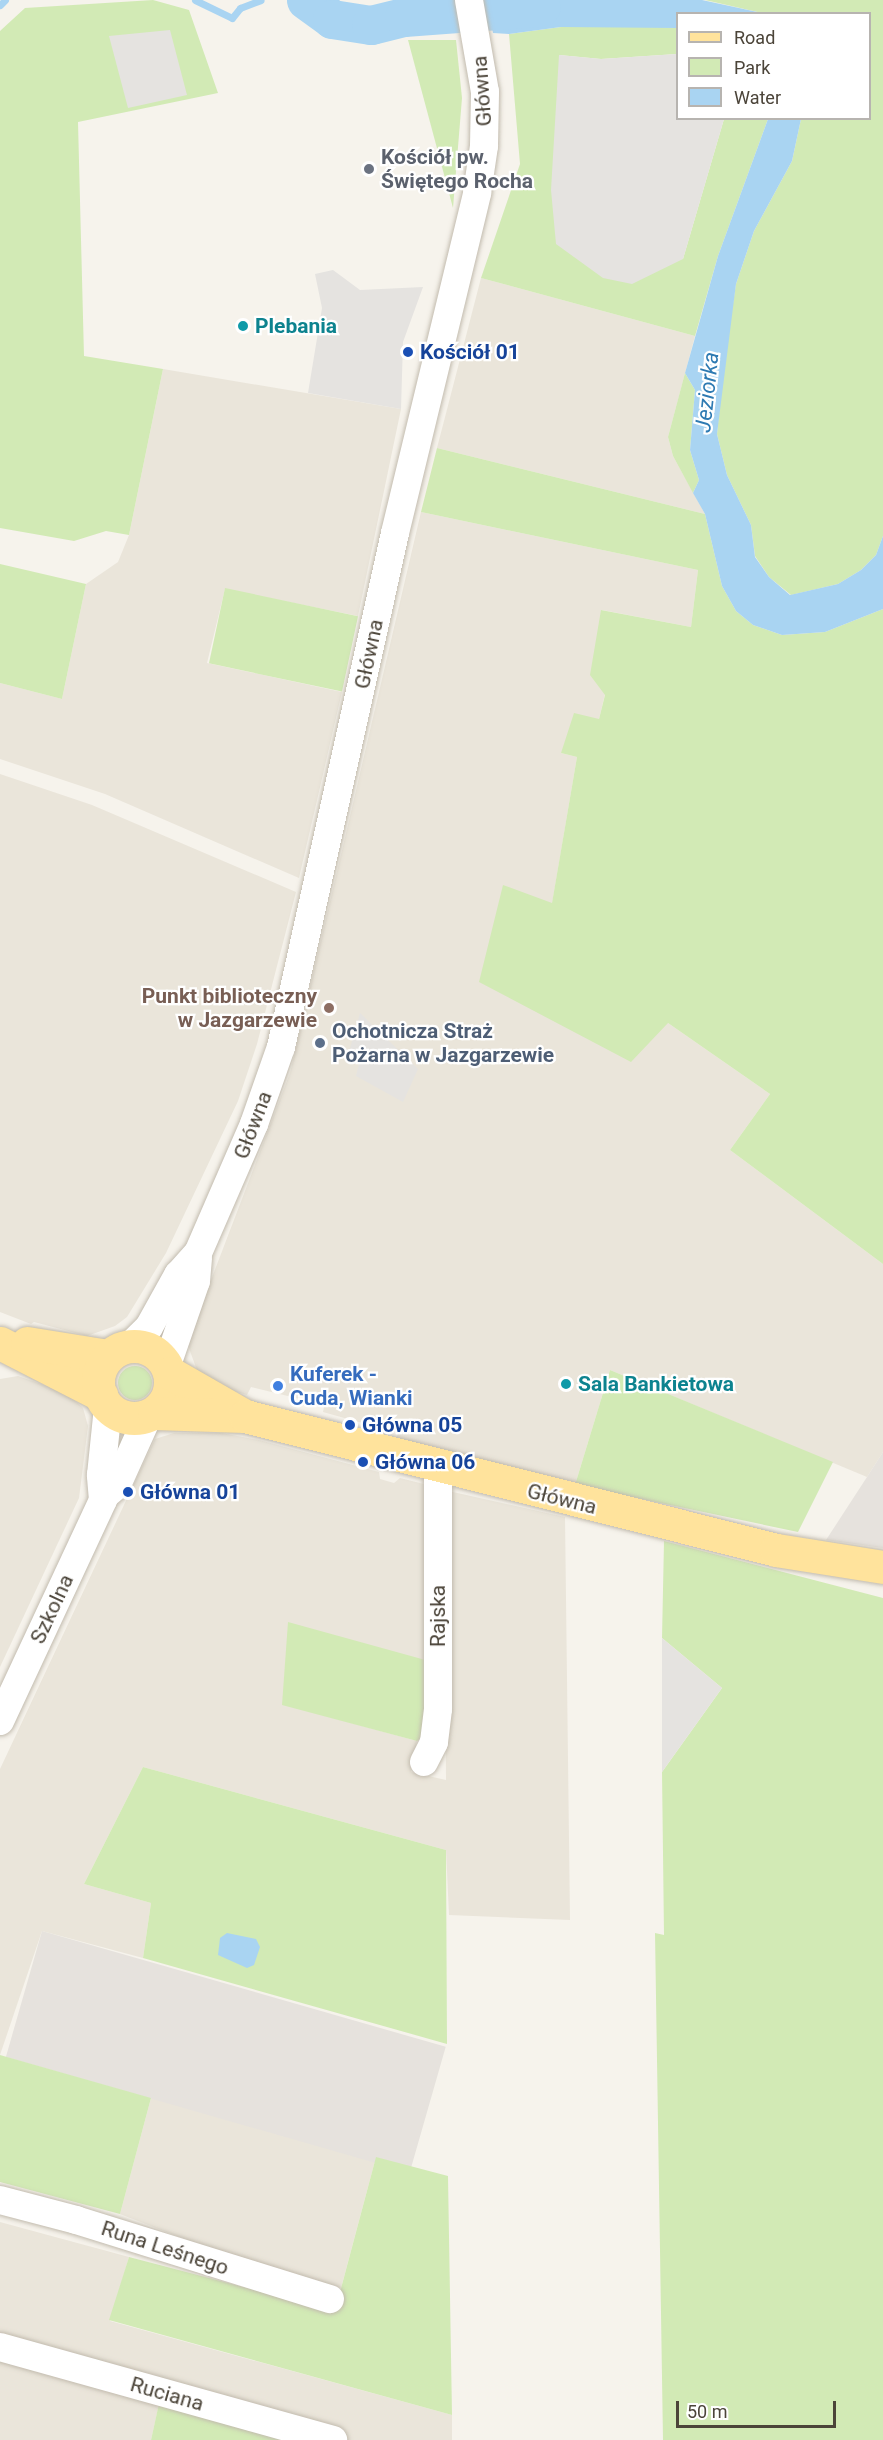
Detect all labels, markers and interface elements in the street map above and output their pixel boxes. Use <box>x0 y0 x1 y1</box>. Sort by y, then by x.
legend <box>676 12 871 120</box>
text: Road <box>734 27 775 48</box>
street label: Główna <box>467 55 497 127</box>
text: Park <box>734 57 770 78</box>
text: Water <box>734 87 781 108</box>
place label: Kościół pw. Świętego Rocha <box>381 144 533 194</box>
marker: Kościół pw. Świętego Rocha <box>362 162 376 176</box>
place label: Plebania <box>255 313 337 339</box>
marker: Plebania <box>236 319 250 333</box>
place label: Kościół 01 <box>420 339 520 365</box>
marker: Kościół 01 <box>401 345 415 359</box>
water label: Jeziorka <box>690 350 724 434</box>
street label: Główna <box>349 617 389 691</box>
place label: Punkt biblioteczny w Jazgarzewie <box>142 983 317 1033</box>
marker: Punkt biblioteczny w Jazgarzewie <box>322 1001 336 1015</box>
place label: Ochotnicza Straż Pożarna w Jazgarzewie <box>332 1018 554 1068</box>
marker: Ochotnicza Straż Pożarna w Jazgarzewie <box>313 1036 327 1050</box>
street label: Główna <box>229 1087 277 1163</box>
place label: Kuferek - Cuda, Wianki <box>290 1361 413 1411</box>
place label: Sala Bankietowa <box>578 1371 734 1397</box>
marker: Sala Bankietowa <box>559 1377 573 1391</box>
marker: Kuferek - Cuda, Wianki <box>271 1379 285 1393</box>
place label: Główna 05 <box>362 1412 462 1438</box>
marker: Główna 05 <box>343 1418 357 1432</box>
place label: Główna 06 <box>375 1449 475 1475</box>
marker: Główna 06 <box>356 1455 370 1469</box>
street label: Główna <box>525 1478 599 1520</box>
place label: Główna 01 <box>140 1479 240 1505</box>
marker: Główna 01 <box>121 1485 135 1499</box>
street label: Szkolna <box>25 1570 79 1648</box>
street label: Rajska <box>425 1585 451 1647</box>
street label: Runa Leśnego <box>98 2216 232 2280</box>
street label: Ruciana <box>127 2372 207 2416</box>
scale bar <box>679 2389 840 2427</box>
text: 50 m <box>687 2401 727 2422</box>

